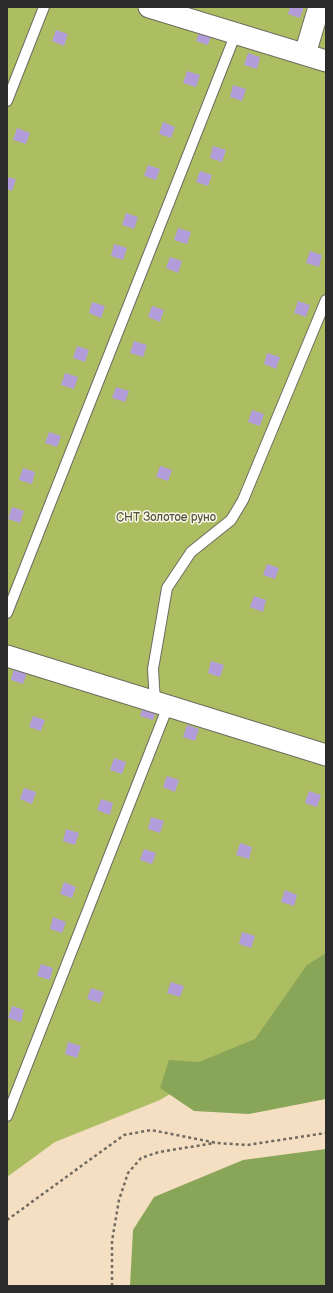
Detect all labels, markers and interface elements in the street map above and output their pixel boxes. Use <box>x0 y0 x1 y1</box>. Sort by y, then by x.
park label: СНТ Золотое руно <box>116 511 216 525</box>

